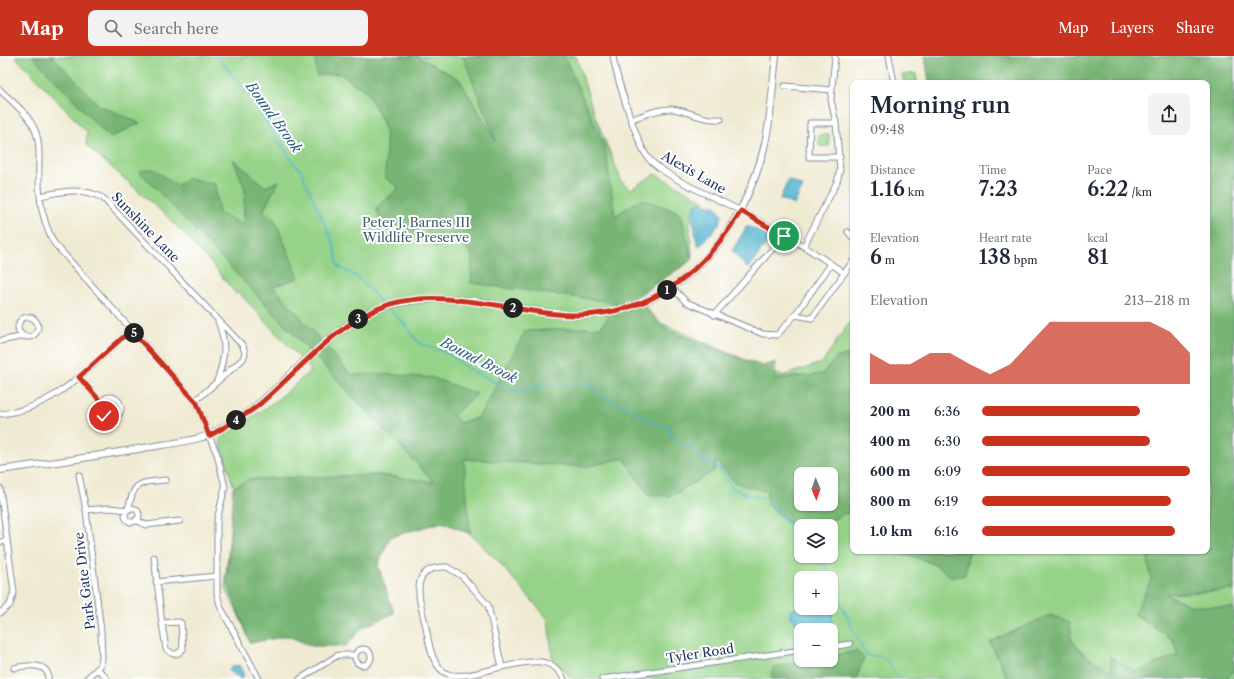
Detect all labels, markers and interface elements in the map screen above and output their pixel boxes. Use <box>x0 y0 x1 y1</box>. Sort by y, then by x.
search box <box>88 10 368 46</box>
text: Map <box>20 17 64 40</box>
icon: search <box>102 17 124 39</box>
text: Search here <box>134 19 219 38</box>
text: Map <box>1058 19 1088 37</box>
text: Layers <box>1110 19 1154 37</box>
text: Share <box>1176 19 1214 37</box>
water label: Bound Brook <box>242 77 306 157</box>
text: Morning run <box>870 92 1010 119</box>
button: share <box>1148 93 1190 135</box>
text: 09:48 <box>870 121 905 137</box>
street label: Alexis Lane <box>658 147 729 197</box>
text: Distance <box>870 163 916 177</box>
text: Time <box>979 163 1006 177</box>
text: Pace <box>1087 163 1112 177</box>
text: 1.16 <box>870 177 905 201</box>
text: 7:23 <box>979 177 1018 201</box>
text: 6:22 <box>1087 177 1128 201</box>
text: km <box>905 185 924 199</box>
text: /km <box>1128 185 1152 199</box>
street label: Sunshine Lane <box>109 189 183 265</box>
park label: Peter J. Barnes III Wildlife Preserve <box>362 214 470 245</box>
pin <box>767 219 801 253</box>
icon: arrive <box>773 225 795 247</box>
text: Elevation <box>870 231 919 245</box>
text: Heart rate <box>979 231 1032 245</box>
text: kcal <box>1087 231 1108 245</box>
text: 6 <box>870 245 882 269</box>
text: 138 <box>979 245 1011 269</box>
text: 81 <box>1087 245 1108 269</box>
text: m <box>882 253 895 267</box>
text: bpm <box>1011 253 1037 267</box>
pin: 1 <box>657 280 677 300</box>
text: 1 <box>665 283 669 297</box>
text: Elevation <box>870 292 928 308</box>
text: 213–218 m <box>1124 292 1190 308</box>
pin: 2 <box>503 298 523 318</box>
text: 2 <box>510 301 516 315</box>
pin: 3 <box>348 309 368 329</box>
text: 3 <box>355 312 361 326</box>
pin: 5 <box>124 323 144 343</box>
text: 5 <box>131 326 137 340</box>
water label: Bound Brook <box>437 333 521 387</box>
pin <box>87 399 121 433</box>
text: 200 m <box>870 403 910 419</box>
text: 6:36 <box>934 403 960 419</box>
icon: check <box>93 405 115 427</box>
pin: 4 <box>226 410 246 430</box>
text: 4 <box>233 413 239 427</box>
text: 400 m <box>870 433 910 449</box>
text: 6:30 <box>934 433 961 449</box>
text: 600 m <box>870 463 911 479</box>
text: 6:09 <box>934 463 961 479</box>
north arrow <box>794 467 838 511</box>
map controls <box>794 467 838 667</box>
text: 800 m <box>870 493 911 509</box>
text: 6:19 <box>934 493 958 509</box>
button: layers <box>794 519 838 563</box>
text: 1.0 km <box>870 523 912 539</box>
text: 6:16 <box>934 523 958 539</box>
street label: Park Gate Drive <box>70 531 98 631</box>
button: + <box>794 571 838 615</box>
button: − <box>794 623 838 667</box>
street label: Tyler Road <box>665 640 735 666</box>

